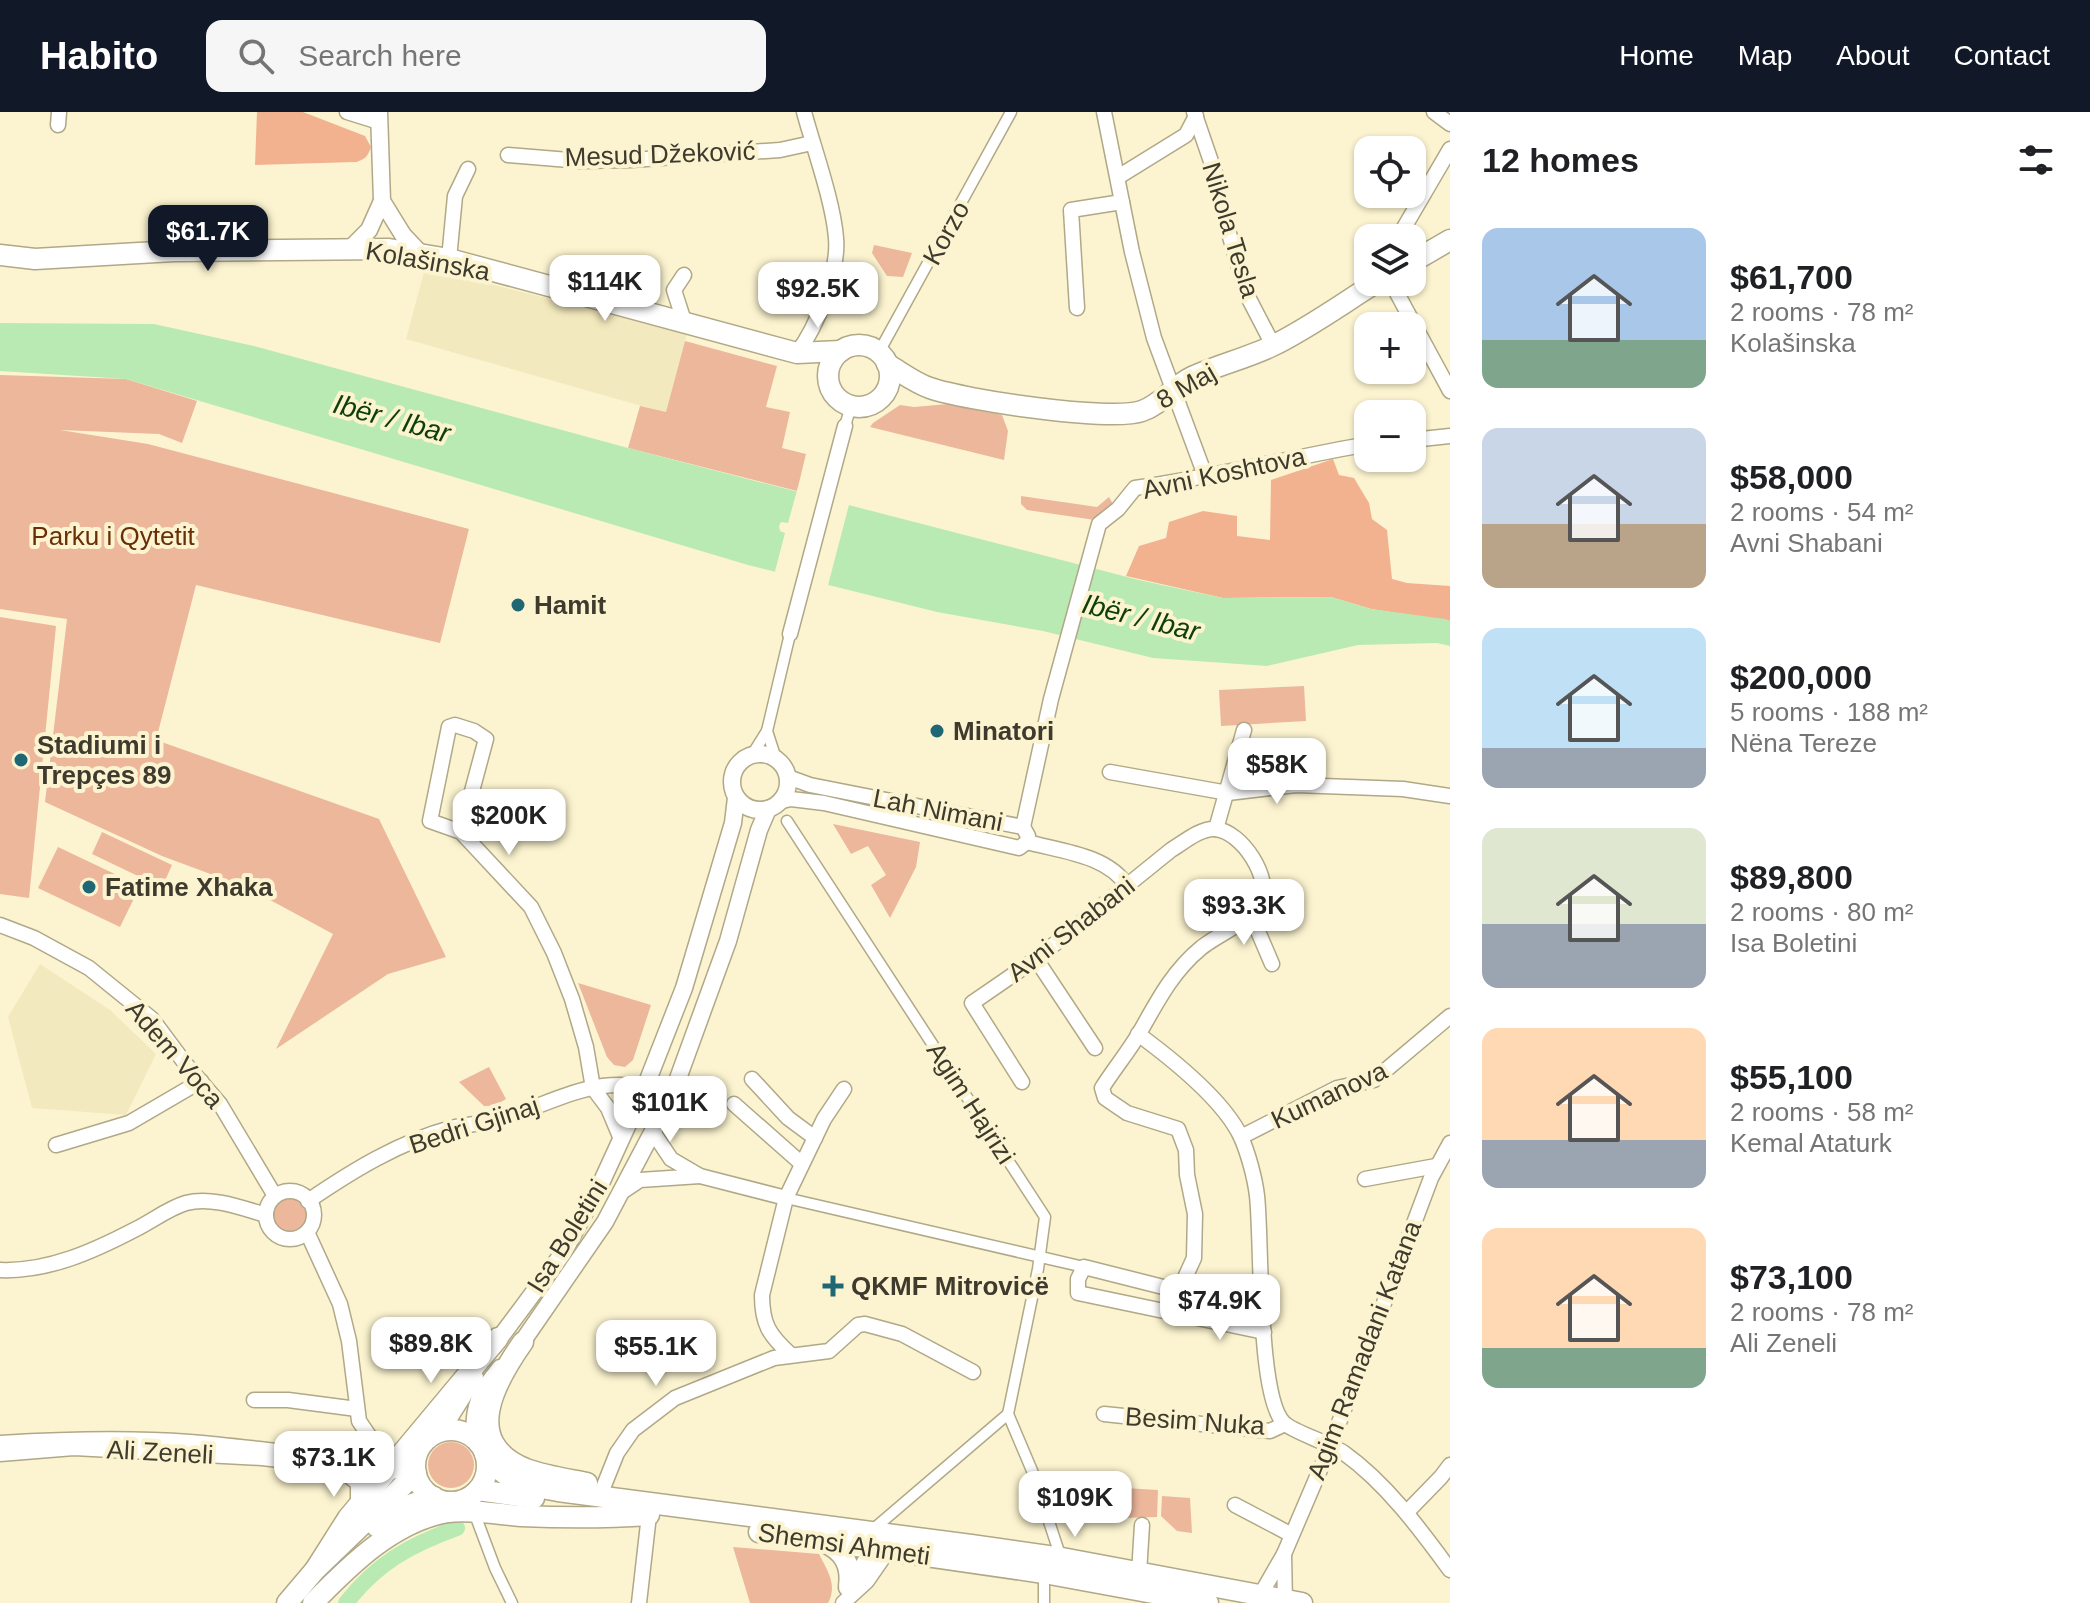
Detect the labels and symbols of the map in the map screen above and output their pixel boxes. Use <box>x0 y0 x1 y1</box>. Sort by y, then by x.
street label: Mesud Džeković <box>564 136 756 172</box>
street label: Nikola Tesla <box>1196 159 1266 302</box>
street label: Korzo <box>916 196 976 270</box>
pin: $61.7K <box>143 205 273 273</box>
street label: Kolašinska <box>363 235 493 287</box>
pin: $114K <box>549 255 661 323</box>
pin: $92.5K <box>753 262 883 330</box>
street label: 8 Maj <box>1151 357 1221 415</box>
water label: Ibër / Ibar <box>330 388 455 449</box>
street label: Avni Koshtova <box>1140 441 1309 505</box>
park label: Parku i Qytetit <box>31 521 195 551</box>
water label: Ibër / Ibar <box>1079 588 1204 647</box>
place label: Hamit <box>534 590 607 620</box>
marker: Hamit <box>509 596 527 614</box>
place label: Minatori <box>953 716 1054 746</box>
marker: Minatori <box>928 722 946 740</box>
place label: Stadiumi i Trepçes 89 <box>37 730 171 790</box>
pin: $58K <box>1230 738 1324 806</box>
marker: Stadiumi i Trepçes 89 <box>12 751 30 769</box>
street label: Lah Nimani <box>871 783 1005 837</box>
pin: $200K <box>453 789 565 857</box>
street label: Avni Shabani <box>1002 870 1140 988</box>
place label: Fatime Xhaka <box>105 872 273 902</box>
marker: Fatime Xhaka <box>80 878 98 896</box>
pin: $93.3K <box>1179 879 1309 947</box>
street label: Adem Voca <box>120 994 230 1114</box>
street label: Agim Hajrizi <box>921 1037 1021 1169</box>
street label: Kumanova <box>1266 1055 1392 1135</box>
pin: $101K <box>614 1076 726 1144</box>
street label: Bedri Gjinaj <box>405 1090 543 1160</box>
street label: Isa Boletini <box>521 1174 613 1298</box>
street label: Agim Ramadani Katana <box>1301 1216 1427 1484</box>
place label: QKMF Mitrovicë <box>851 1271 1049 1301</box>
pin: $74.9K <box>1155 1274 1285 1342</box>
marker: QKMF Mitrovicë <box>822 1275 844 1297</box>
pin: $89.8K <box>366 1317 496 1385</box>
pin: $55.1K <box>591 1320 721 1388</box>
street label: Besim Nuka <box>1124 1401 1266 1441</box>
pin: $73.1K <box>269 1431 399 1499</box>
street label: Ali Zeneli <box>106 1434 214 1470</box>
pin: $109K <box>1019 1471 1131 1539</box>
street label: Shemsi Ahmeti <box>756 1517 932 1571</box>

